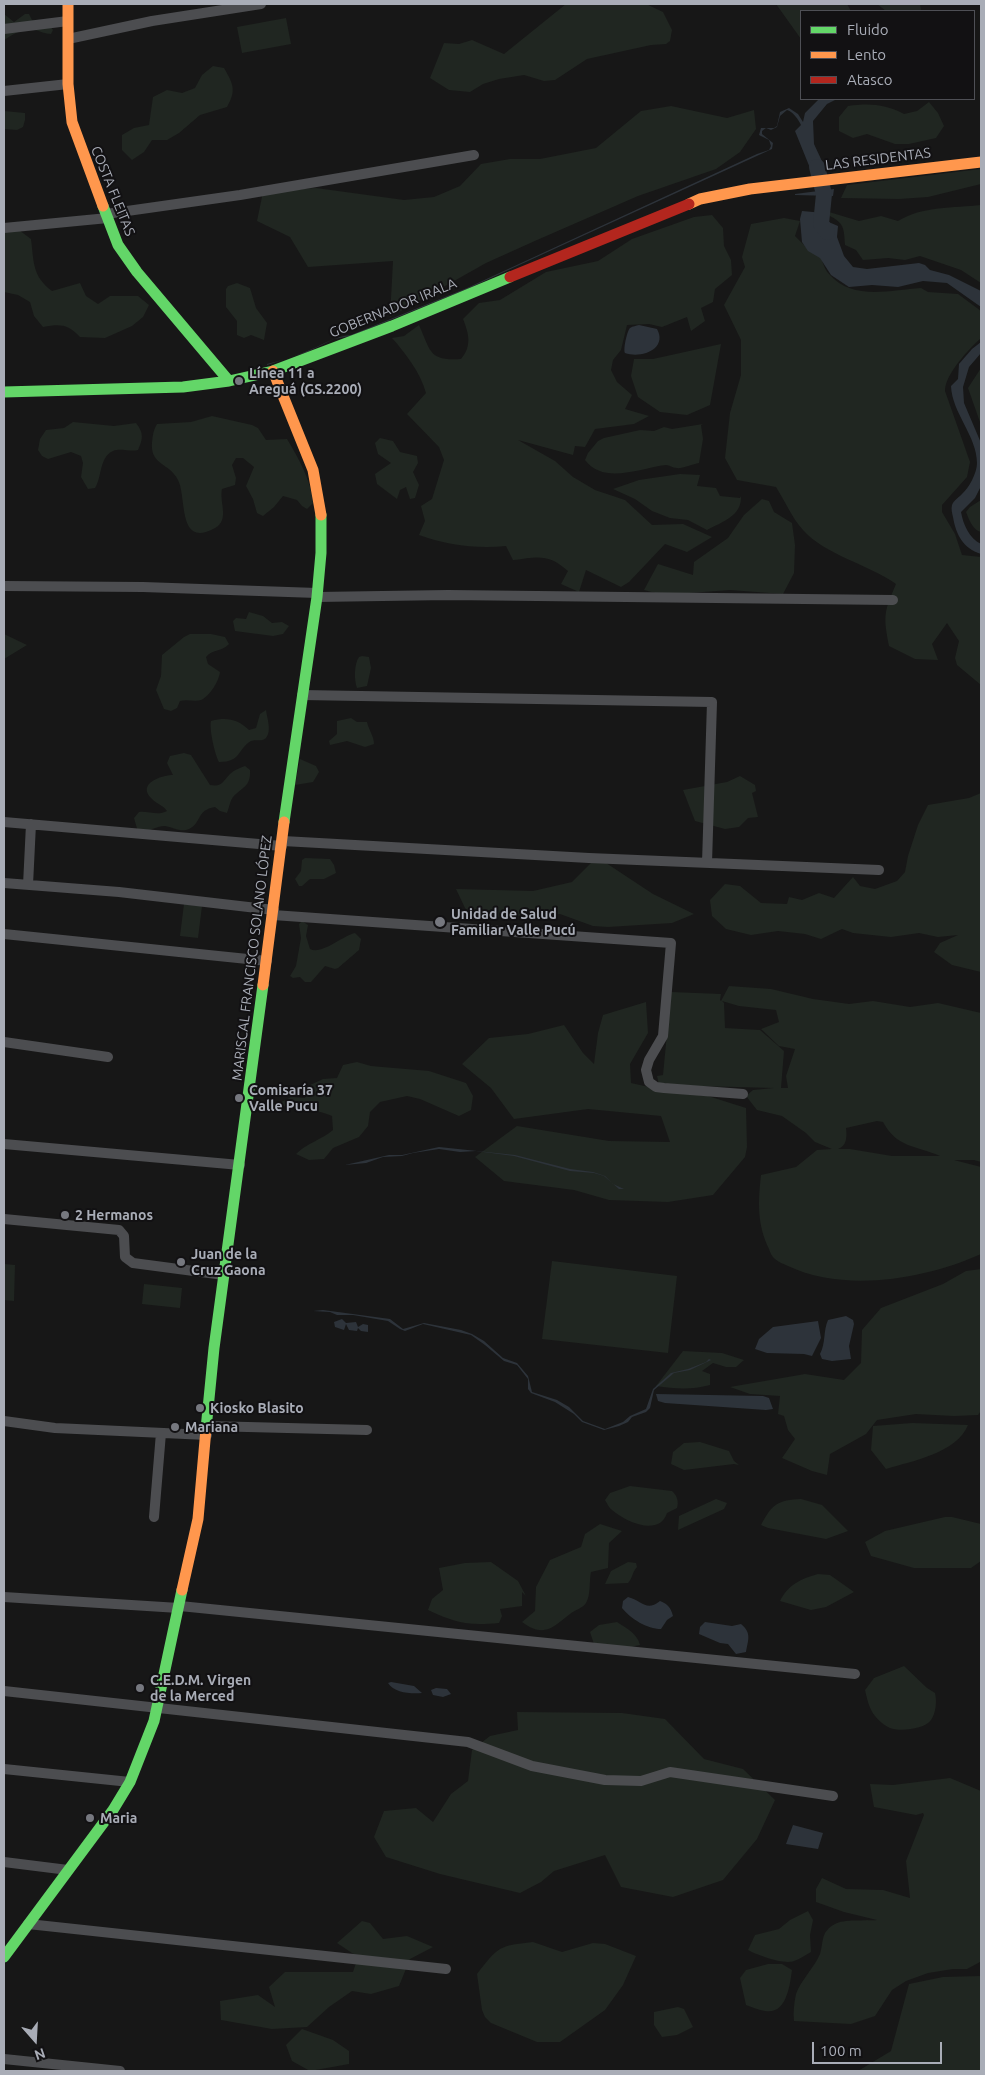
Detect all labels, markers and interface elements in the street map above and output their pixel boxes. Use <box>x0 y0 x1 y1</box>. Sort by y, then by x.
legend <box>800 10 975 100</box>
text: Fluido <box>847 21 889 38</box>
text: Lento <box>847 46 886 63</box>
text: Atasco <box>847 71 893 88</box>
street label: COSTA FLEITAS <box>87 144 139 238</box>
street label: LAS RESIDENTAS <box>824 144 932 174</box>
street label: GOBERNADOR IRALA <box>327 275 459 341</box>
place label: Línea 11 a Areguá (GS.2200) <box>249 365 362 398</box>
marker: Línea 11 a Areguá (GS.2200) <box>233 375 245 387</box>
street label: MARISCAL FRANCISCO SOLANO LÓPEZ <box>229 834 275 1082</box>
place label: Unidad de Salud Familiar Valle Pucú <box>451 906 576 939</box>
marker: Unidad de Salud Familiar Valle Pucú <box>433 915 447 929</box>
place label: Comisaría 37 Valle Pucu <box>249 1082 333 1114</box>
marker: Comisaría 37 Valle Pucu <box>233 1092 245 1104</box>
place label: 2 Hermanos <box>75 1207 153 1223</box>
marker: 2 Hermanos <box>59 1209 71 1221</box>
place label: Juan de la Cruz Gaona <box>191 1246 266 1278</box>
marker: Juan de la Cruz Gaona <box>175 1256 187 1268</box>
place label: Kiosko Blasito <box>210 1400 304 1416</box>
marker: Kiosko Blasito <box>194 1402 206 1414</box>
place label: Mariana <box>185 1419 238 1435</box>
marker: Mariana <box>169 1421 181 1433</box>
place label: C.E.D.M. Virgen de la Merced <box>150 1672 251 1704</box>
marker: C.E.D.M. Virgen de la Merced <box>134 1682 146 1694</box>
place label: Maria <box>100 1810 137 1826</box>
marker: Maria <box>84 1812 96 1824</box>
north arrow <box>10 2015 60 2065</box>
scale bar <box>815 2032 945 2064</box>
text: 100 m <box>820 2042 862 2059</box>
text: N <box>32 2045 47 2063</box>

